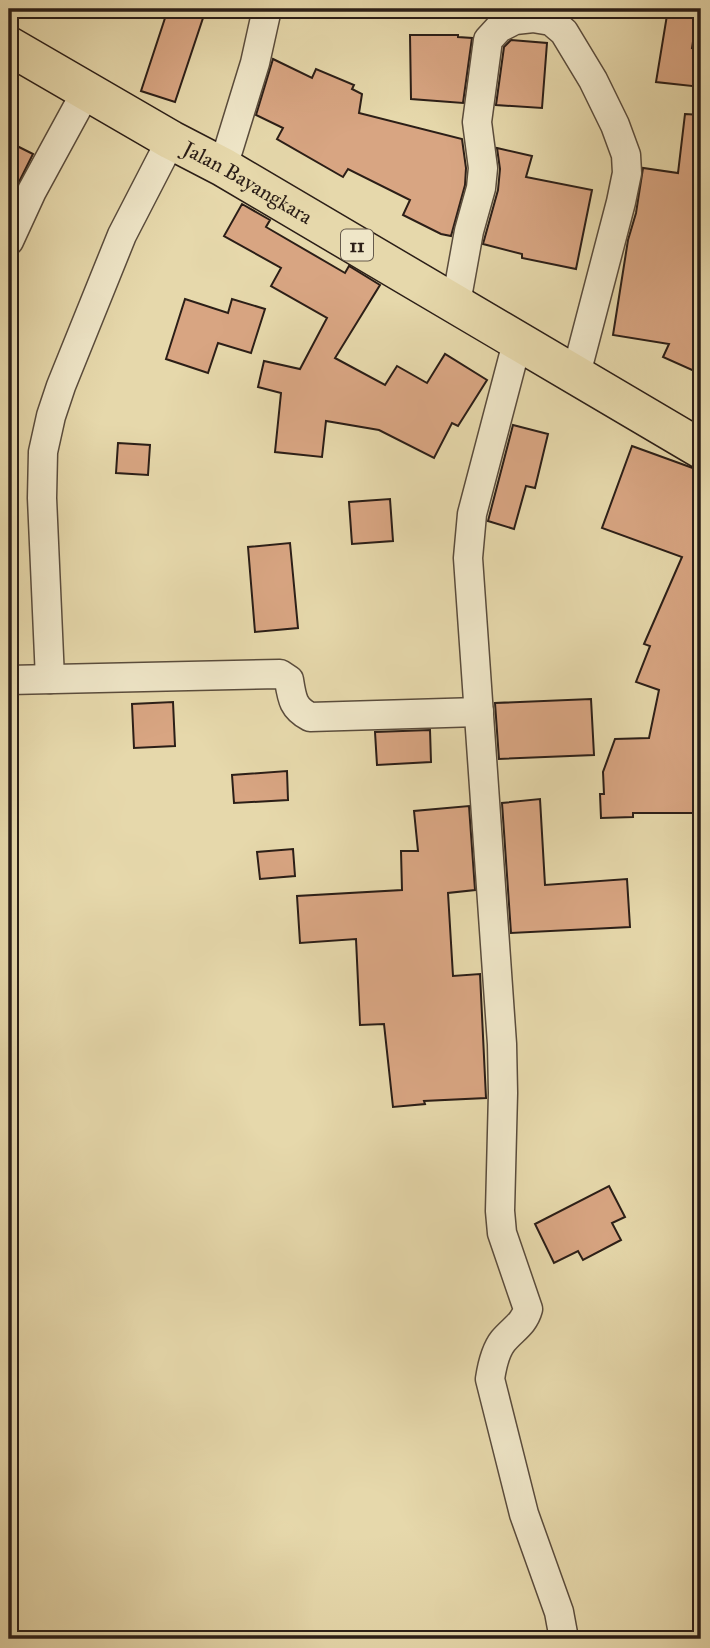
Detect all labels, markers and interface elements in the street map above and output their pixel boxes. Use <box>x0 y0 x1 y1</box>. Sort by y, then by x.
street label: Jalan Bayangkara <box>177 135 317 230</box>
road number: 11 <box>341 230 373 260</box>

